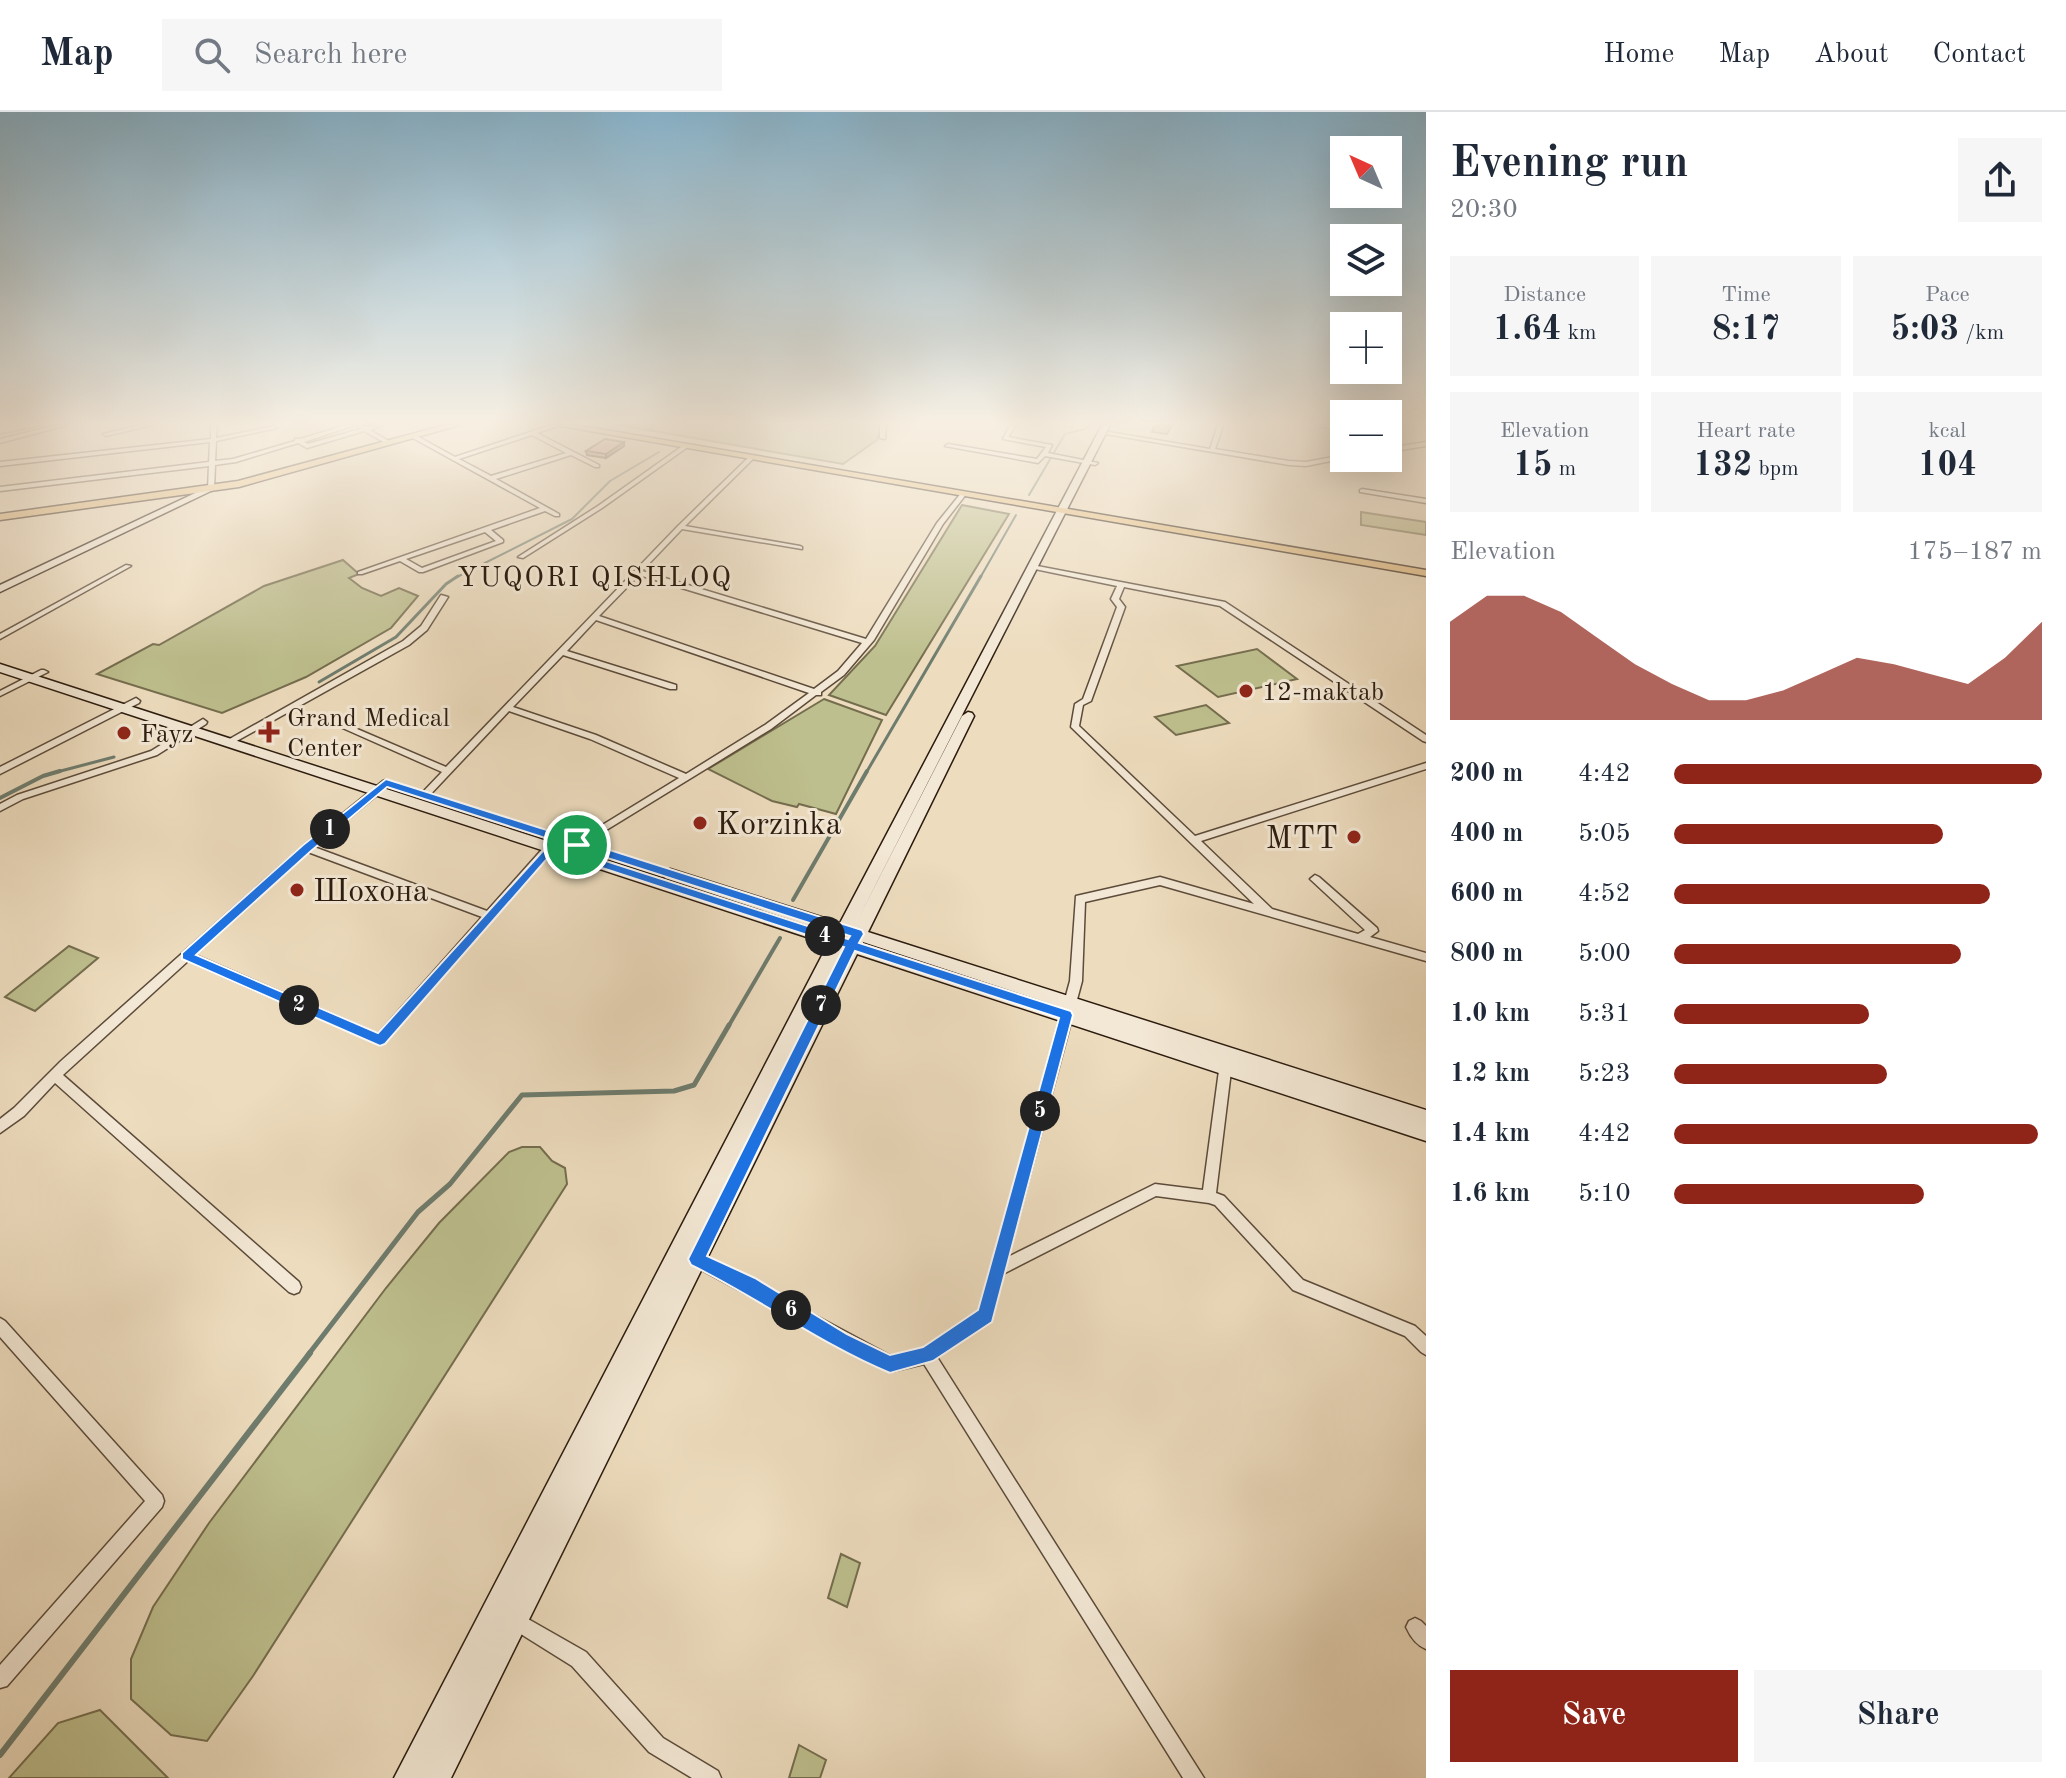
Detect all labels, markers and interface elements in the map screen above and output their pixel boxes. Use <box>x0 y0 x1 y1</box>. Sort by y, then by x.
search box <box>162 19 722 91</box>
icon: search <box>190 33 234 77</box>
text: Map <box>40 36 114 74</box>
text: Search here <box>254 40 407 70</box>
text: Home <box>1603 41 1674 69</box>
text: Map <box>1718 41 1770 69</box>
text: About <box>1814 41 1889 69</box>
text: Contact <box>1933 41 2026 69</box>
north arrow <box>1330 136 1402 208</box>
map controls <box>1330 136 1402 472</box>
button: share <box>1958 138 2042 222</box>
text: Evening run <box>1450 142 1688 186</box>
text: 20:30 <box>1450 197 1518 223</box>
button: layers <box>1330 224 1402 296</box>
text: Distance <box>1503 284 1586 306</box>
text: Time <box>1721 284 1771 306</box>
text: Pace <box>1925 284 1970 306</box>
button: + <box>1330 312 1402 384</box>
text: 1.64 <box>1493 313 1561 347</box>
text: 8:17 <box>1712 313 1780 347</box>
text: 5:03 <box>1890 313 1959 347</box>
text: km <box>1561 322 1597 344</box>
text: /km <box>1959 322 2004 344</box>
button: − <box>1330 400 1402 472</box>
text: Elevation <box>1500 420 1589 442</box>
text: Heart rate <box>1697 420 1795 442</box>
text: kcal <box>1928 420 1966 442</box>
text: 15 <box>1513 449 1553 483</box>
text: 132 <box>1693 449 1752 483</box>
text: 104 <box>1918 449 1977 483</box>
text: m <box>1553 458 1576 480</box>
text: bpm <box>1752 458 1799 480</box>
text: Elevation <box>1450 539 1556 565</box>
text: 175–187 m <box>1907 539 2042 565</box>
district label: YUQORI QISHLOQ <box>457 565 733 593</box>
place label: 12-maktab <box>1262 680 1384 706</box>
marker: 12-maktab <box>1237 682 1255 700</box>
place label: Grand Medical Center <box>287 706 450 762</box>
marker: Grand Medical Center <box>258 721 280 743</box>
place label: Fayz <box>140 722 194 748</box>
marker: Fayz <box>115 724 133 742</box>
text: 200 m <box>1450 761 1523 787</box>
text: 4:42 <box>1578 761 1631 787</box>
pin: 1 <box>310 809 350 849</box>
place label: Korzinka <box>716 810 842 842</box>
pin <box>543 811 611 879</box>
marker: Korzinka <box>691 814 709 832</box>
text: 1 <box>324 818 336 840</box>
text: 400 m <box>1450 821 1523 847</box>
text: 5:05 <box>1578 821 1631 847</box>
icon: arrive <box>555 823 599 867</box>
place label: MTT <box>1265 824 1338 856</box>
marker: MTT <box>1345 828 1363 846</box>
place label: Шохона <box>313 877 429 909</box>
marker: Шохона <box>288 881 306 899</box>
text: 600 m <box>1450 881 1523 907</box>
text: 4:52 <box>1578 881 1631 907</box>
pin: 4 <box>805 916 845 956</box>
text: 4 <box>819 925 831 947</box>
text: 800 m <box>1450 941 1523 967</box>
text: 5:00 <box>1578 941 1631 967</box>
pin: 2 <box>279 985 319 1025</box>
pin: 7 <box>801 985 841 1025</box>
text: 2 <box>293 994 305 1016</box>
text: 7 <box>815 994 827 1016</box>
text: 1.0 km <box>1450 1001 1530 1027</box>
text: 5:31 <box>1578 1001 1631 1027</box>
text: 1.2 km <box>1450 1061 1530 1087</box>
text: 5:23 <box>1578 1061 1631 1087</box>
pin: 5 <box>1020 1091 1060 1131</box>
text: 5 <box>1034 1100 1046 1122</box>
text: 1.4 km <box>1450 1121 1530 1147</box>
text: 4:42 <box>1578 1121 1631 1147</box>
text: 1.6 km <box>1450 1181 1530 1207</box>
text: 5:10 <box>1578 1181 1631 1207</box>
pin: 6 <box>771 1290 811 1330</box>
text: 6 <box>785 1299 797 1321</box>
button: Save <box>1450 1670 1738 1762</box>
button: Share <box>1754 1670 2042 1762</box>

